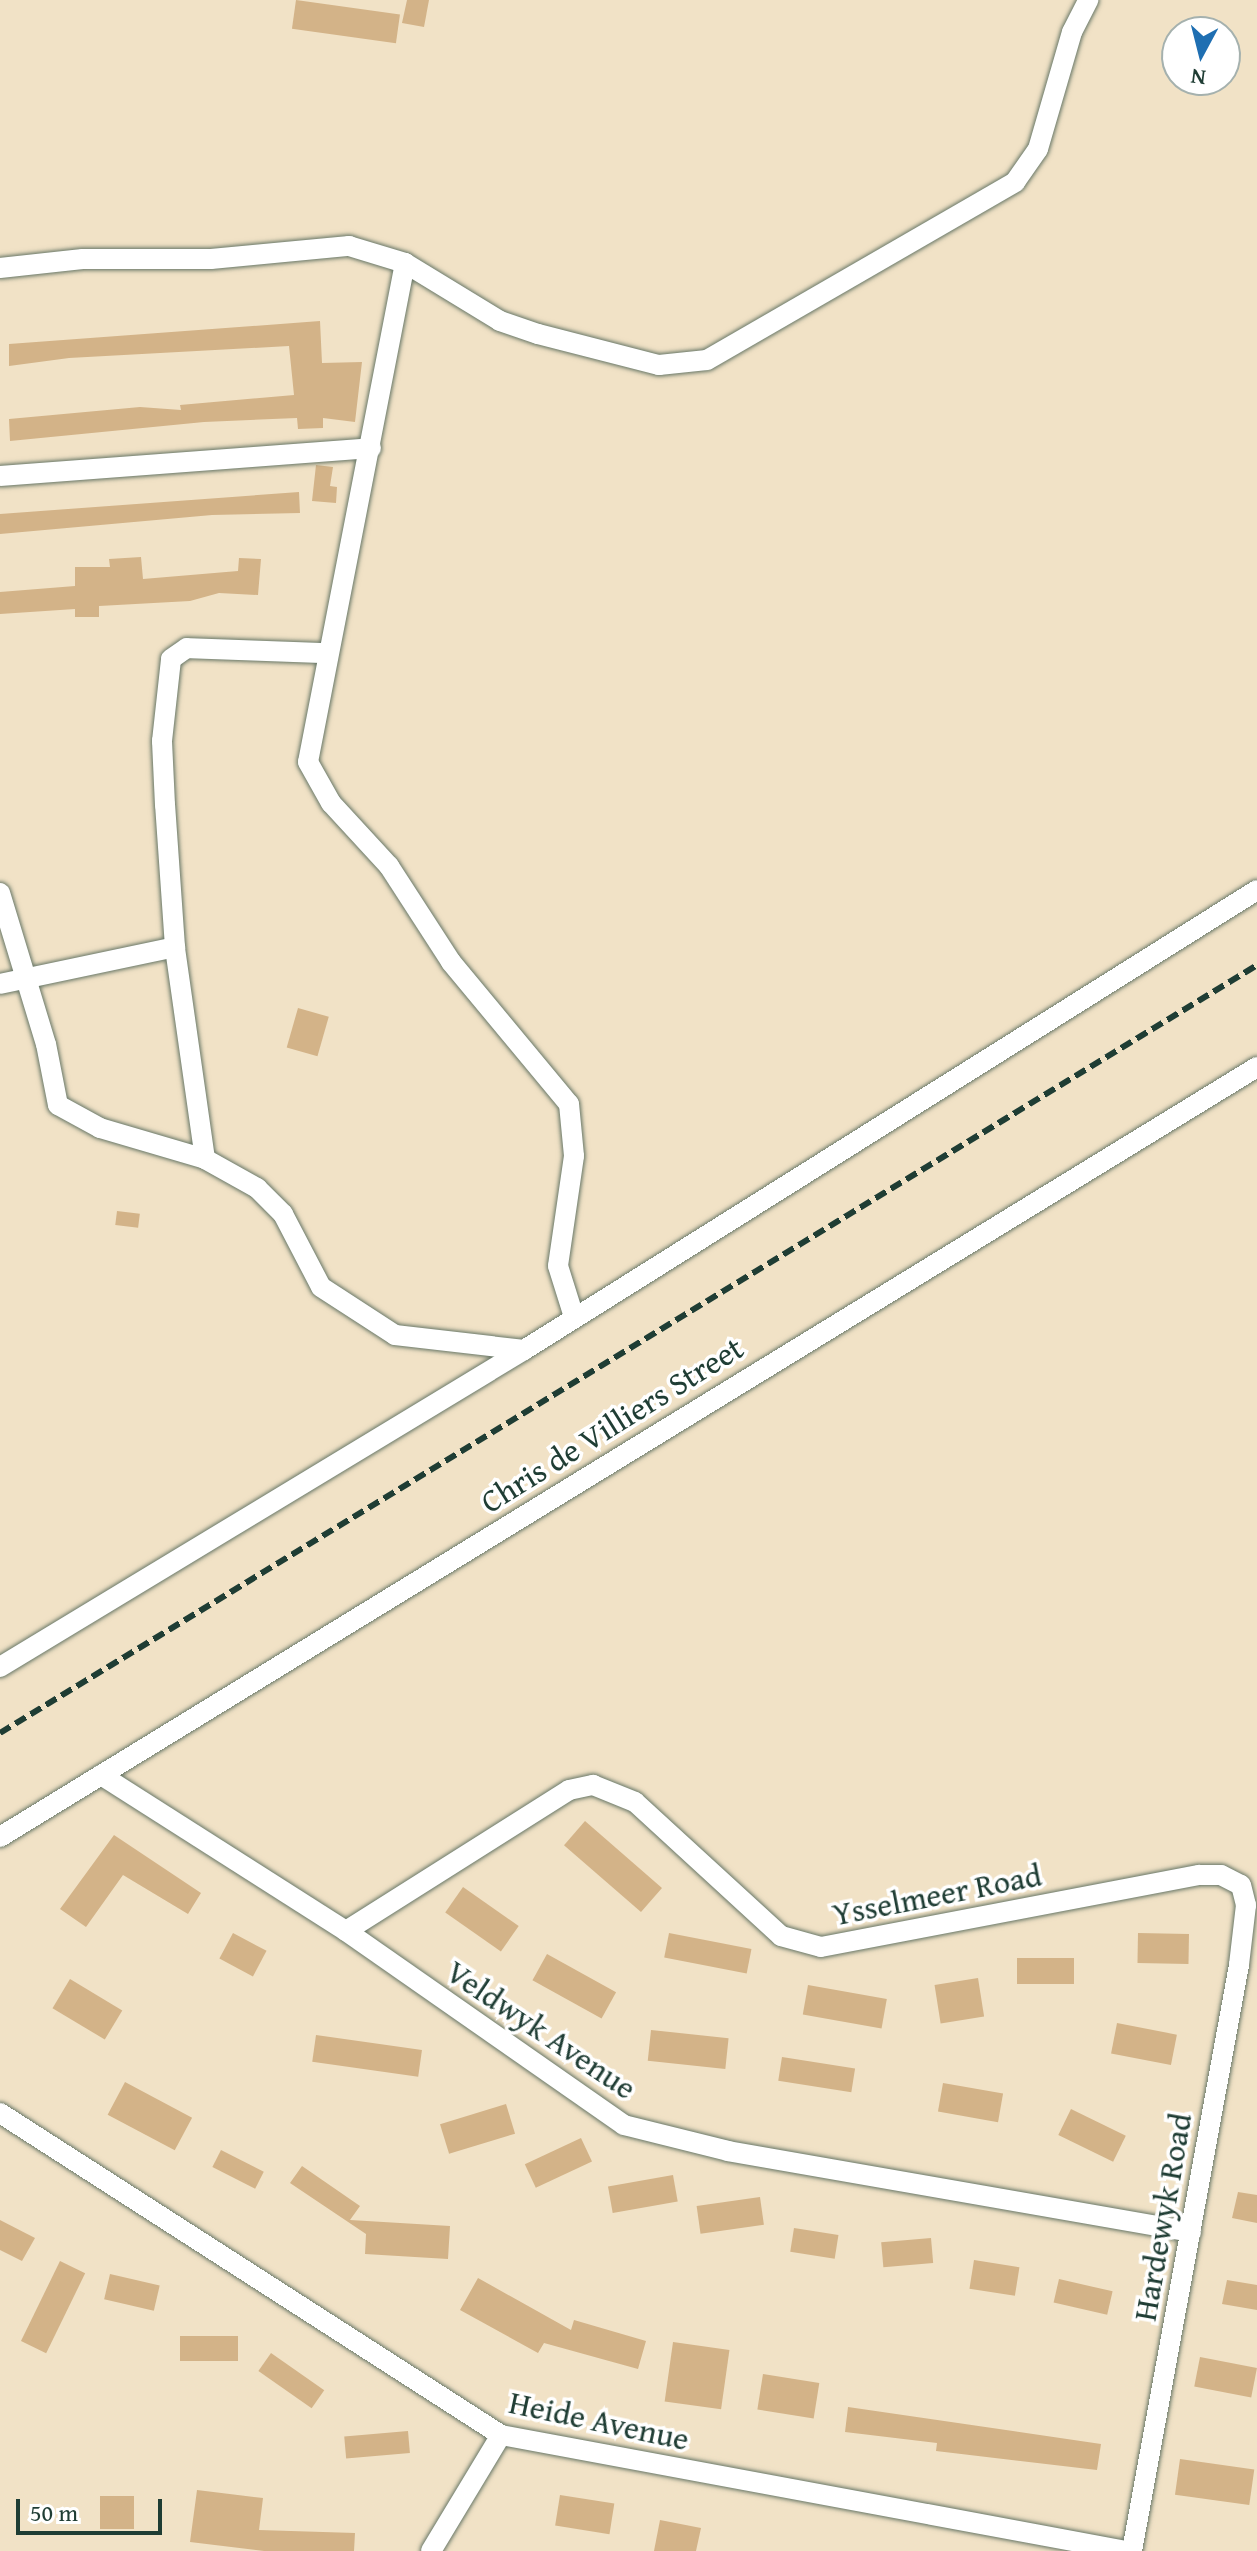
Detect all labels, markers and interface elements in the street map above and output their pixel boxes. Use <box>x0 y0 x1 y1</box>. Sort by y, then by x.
north arrow <box>1161 16 1241 96</box>
text: N <box>1189 61 1208 95</box>
street label: Chris de Villiers Street <box>474 1329 750 1521</box>
street label: Ysselmeer Road <box>829 1856 1045 1934</box>
street label: Veldwyk Avenue <box>439 1952 643 2108</box>
street label: Hardewyk Road <box>1126 2110 1200 2324</box>
street label: Heide Avenue <box>506 2383 692 2459</box>
scale bar <box>20 2483 166 2533</box>
text: 50 m <box>30 2495 78 2530</box>

